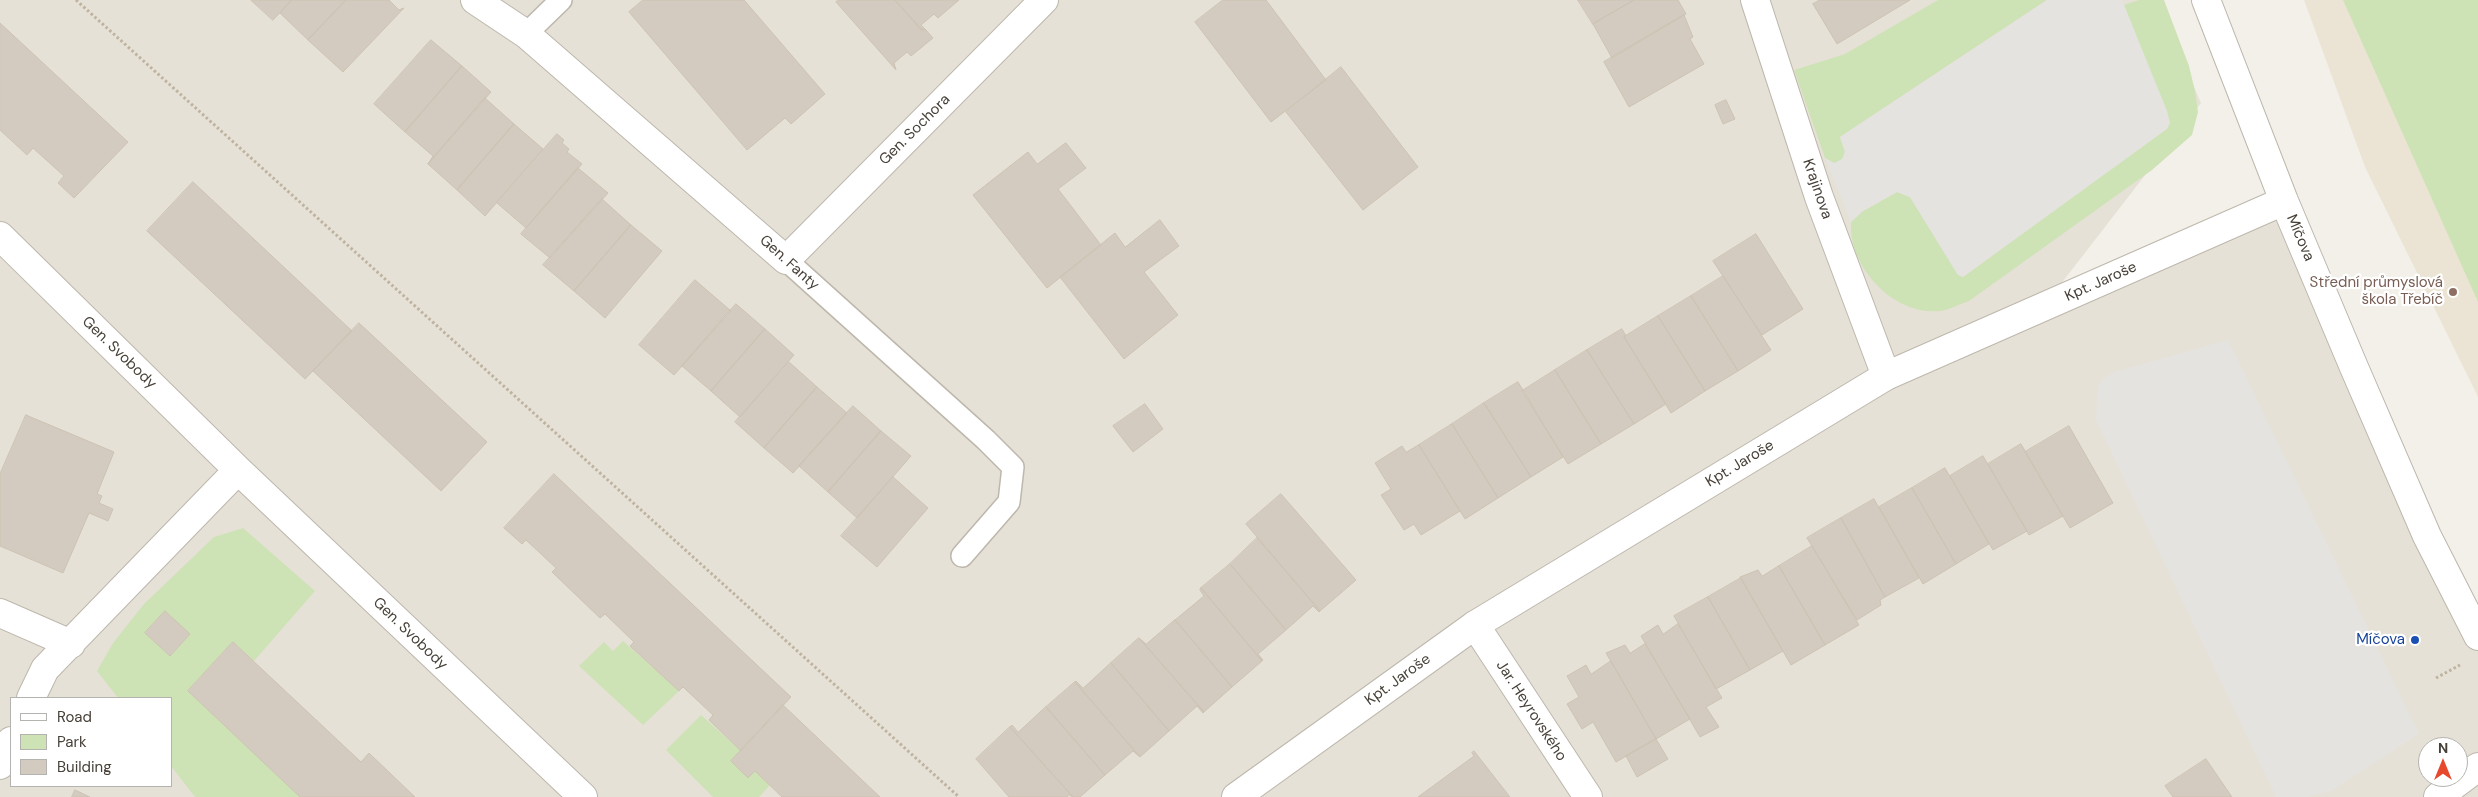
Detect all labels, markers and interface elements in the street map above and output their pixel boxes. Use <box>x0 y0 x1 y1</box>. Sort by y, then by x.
street label: Gen. Sochora <box>876 91 954 169</box>
street label: Krajinova <box>1798 157 1836 221</box>
street label: Míčova <box>2282 212 2318 264</box>
street label: Gen. Fanty <box>755 232 823 294</box>
street label: Kpt. Jaroše <box>2062 258 2140 306</box>
place label: Střední průmyslová škola Třebíč <box>2310 274 2443 309</box>
marker: Střední průmyslová škola Třebíč <box>2447 286 2459 298</box>
street label: Gen. Svobody <box>78 313 160 393</box>
street label: Kpt. Jaroše <box>1703 437 1777 491</box>
street label: Gen. Svobody <box>369 594 451 674</box>
place label: Míčova <box>2356 631 2405 649</box>
marker: Míčova <box>2409 634 2421 646</box>
street label: Kpt. Jaroše <box>1362 650 1434 710</box>
street label: Jar. Heyrovského <box>1492 657 1570 765</box>
legend <box>10 697 172 787</box>
text: Road <box>57 707 92 727</box>
text: Park <box>57 732 87 752</box>
north arrow <box>2418 737 2468 787</box>
text: N <box>2438 739 2448 757</box>
text: Building <box>57 757 112 777</box>

